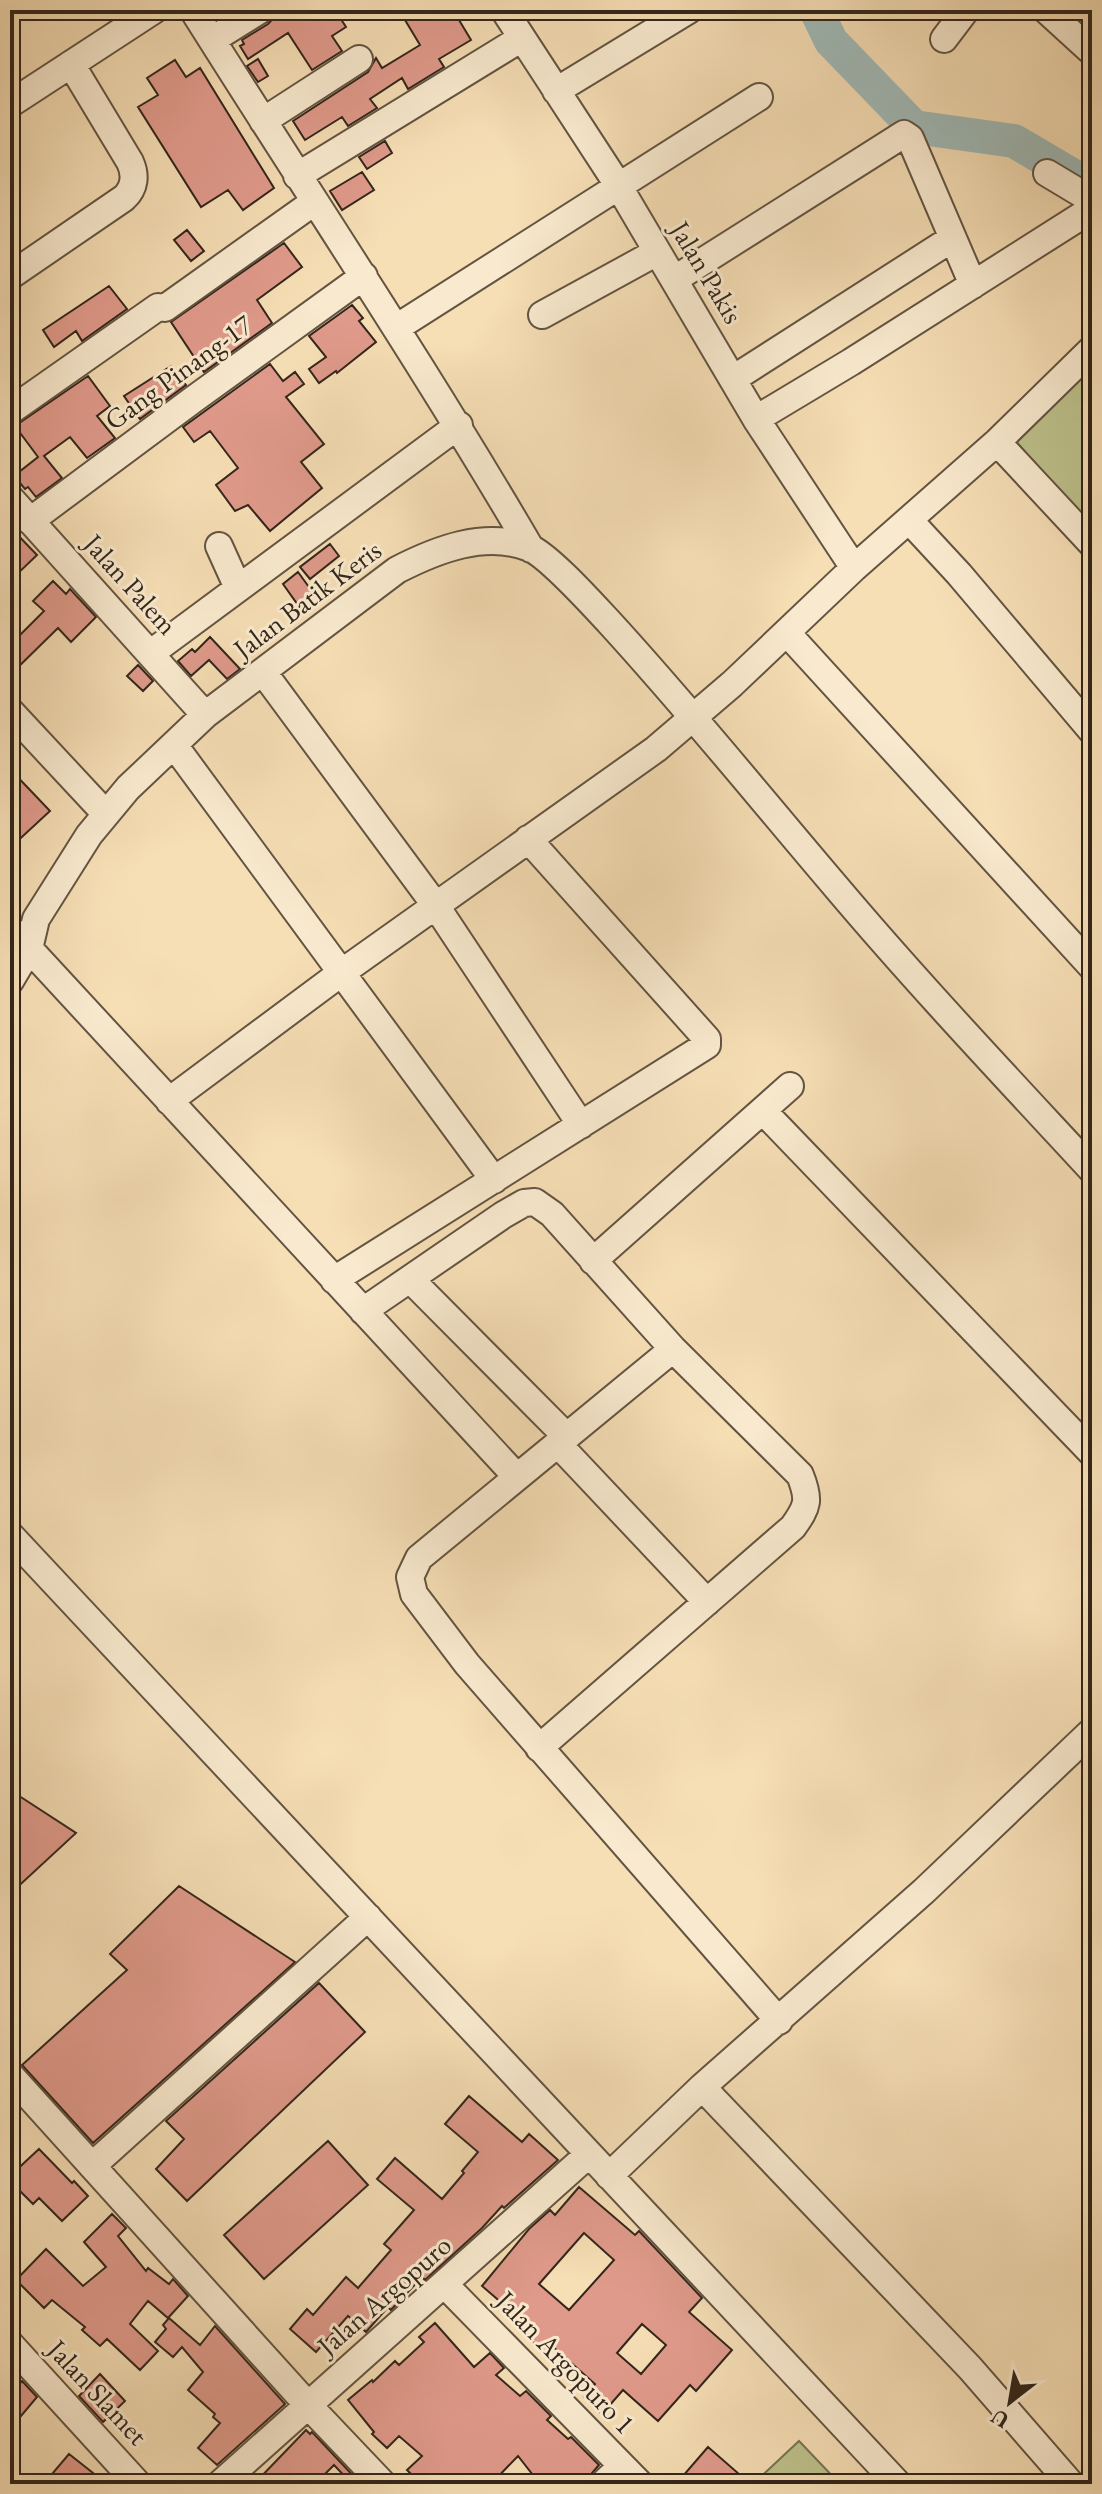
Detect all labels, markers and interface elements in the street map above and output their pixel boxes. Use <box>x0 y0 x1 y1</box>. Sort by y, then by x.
street label: Jalan Pakis <box>661 212 752 330</box>
street label: Gang Pinang-17 <box>97 306 259 438</box>
street label: Jalan Palem <box>75 525 186 642</box>
street label: Jalan Batik Keris <box>224 532 388 668</box>
street label: Jalan Argopuro <box>308 2227 459 2364</box>
street label: Jalan Argopuro 1 <box>487 2281 643 2441</box>
street label: Jalan Slamet <box>39 2330 156 2452</box>
north arrow <box>970 2362 1050 2442</box>
text: U <box>985 2402 1014 2435</box>

